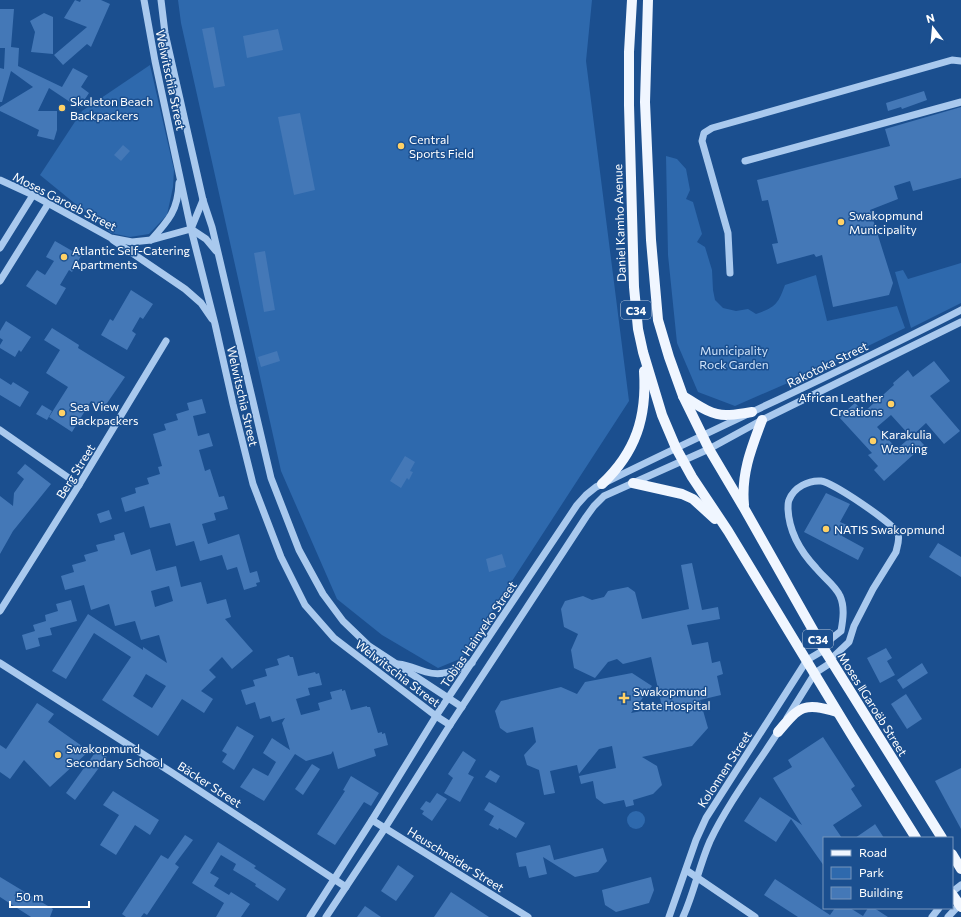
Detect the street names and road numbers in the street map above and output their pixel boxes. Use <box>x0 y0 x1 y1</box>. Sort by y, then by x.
street label: Welwitschia Street <box>154 29 188 132</box>
street label: Daniel Kamho Avenue <box>610 164 628 282</box>
street label: Moses Garoeb Street <box>11 169 119 233</box>
road number: C34 <box>621 301 651 319</box>
street label: Rakotoka Street <box>784 338 870 390</box>
street label: Welwitschia Street <box>225 345 261 447</box>
street label: Berg Street <box>53 441 97 501</box>
street label: Tobias Hainyeko Street <box>437 578 519 690</box>
road number: C34 <box>803 630 833 648</box>
street label: Welwitschia Street <box>353 637 443 709</box>
street label: Moses ǁGaroëb Street <box>835 650 911 758</box>
street label: Kolonnen Street <box>694 728 754 810</box>
street label: Bäcker Street <box>175 758 245 810</box>
street label: Heuschneider Street <box>405 824 507 894</box>

